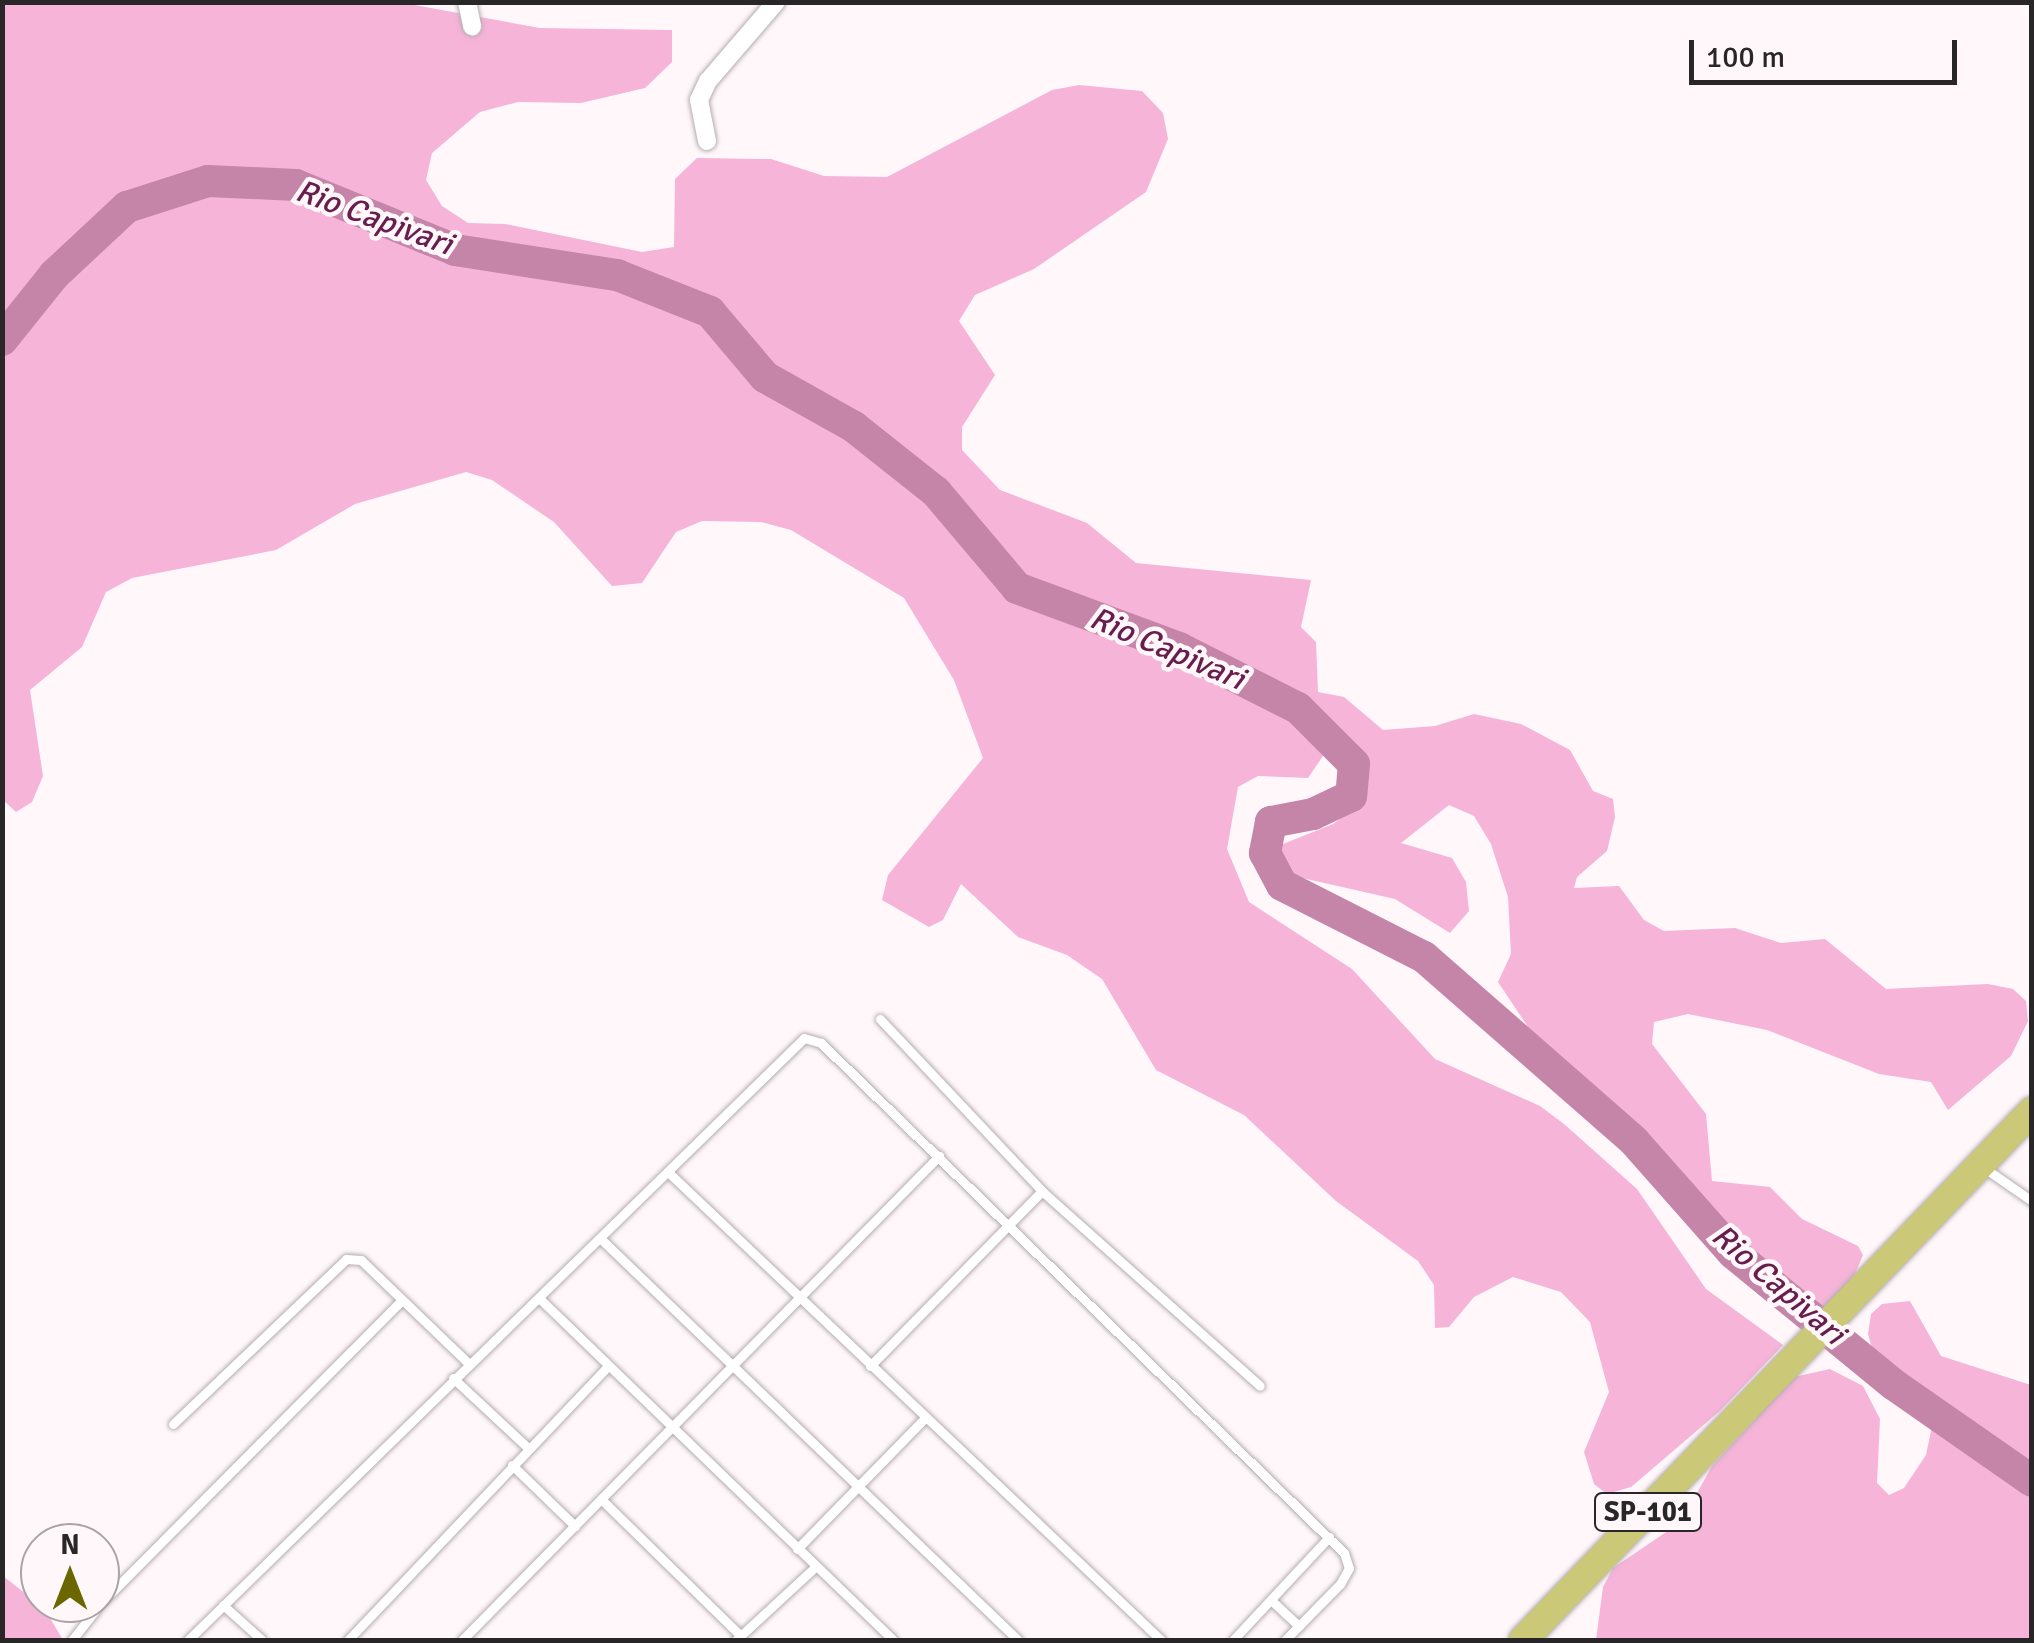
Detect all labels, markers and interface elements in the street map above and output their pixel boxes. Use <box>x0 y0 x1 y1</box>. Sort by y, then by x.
scale bar <box>1694 20 1962 82</box>
text: 100 m <box>1706 39 1785 76</box>
water label: Rio Capivari <box>290 172 458 264</box>
water label: Rio Capivari <box>1084 599 1250 699</box>
water label: Rio Capivari <box>1704 1217 1852 1353</box>
road number: SP-101 <box>1593 1489 1703 1535</box>
north arrow <box>20 1523 120 1623</box>
text: N <box>60 1528 80 1562</box>

